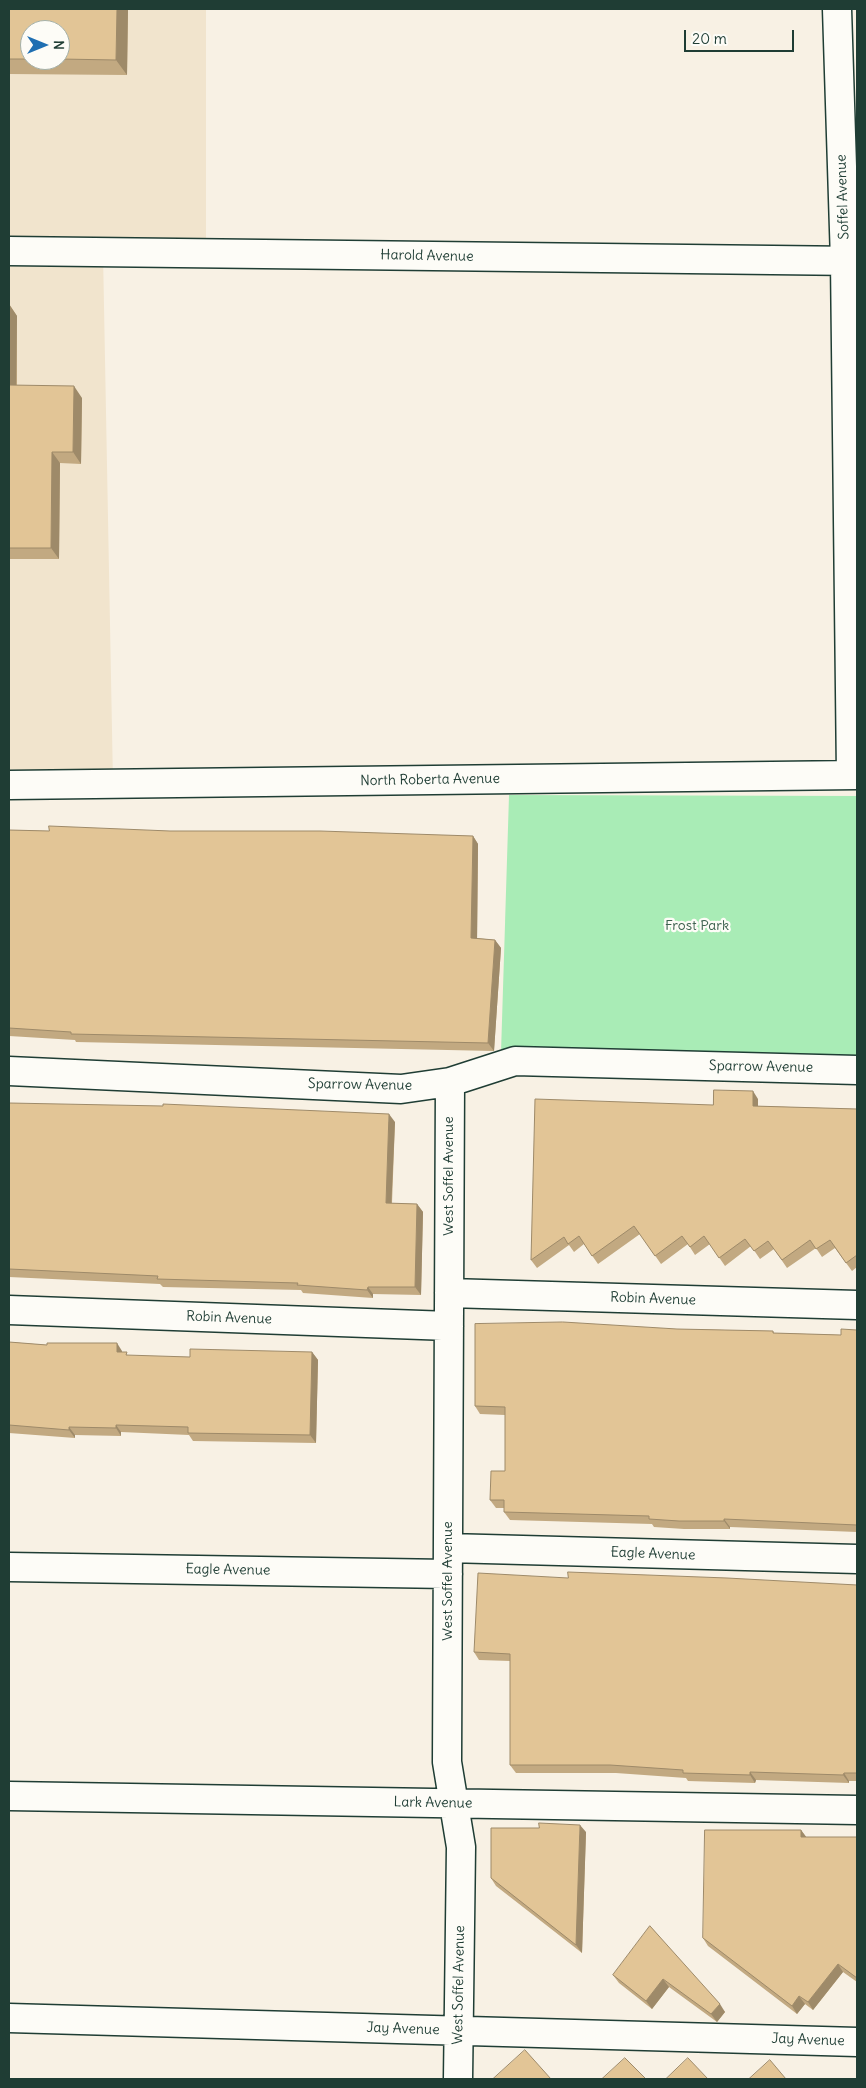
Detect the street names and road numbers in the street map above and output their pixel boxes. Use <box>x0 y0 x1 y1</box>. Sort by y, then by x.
street label: Soffel Avenue <box>833 154 853 240</box>
street label: Harold Avenue <box>380 247 474 265</box>
street label: North Roberta Avenue <box>360 770 500 790</box>
street label: Sparrow Avenue <box>709 1058 813 1076</box>
street label: Sparrow Avenue <box>308 1076 412 1094</box>
street label: West Soffel Avenue <box>441 1116 457 1236</box>
street label: Robin Avenue <box>610 1289 696 1309</box>
street label: Robin Avenue <box>186 1308 272 1328</box>
street label: West Soffel Avenue <box>440 1521 456 1641</box>
street label: Eagle Avenue <box>610 1544 696 1564</box>
street label: Eagle Avenue <box>186 1561 270 1579</box>
street label: Lark Avenue <box>394 1794 472 1812</box>
street label: West Soffel Avenue <box>450 1925 468 2045</box>
street label: Jay Avenue <box>366 2019 440 2039</box>
street label: Jay Avenue <box>771 2030 845 2050</box>

